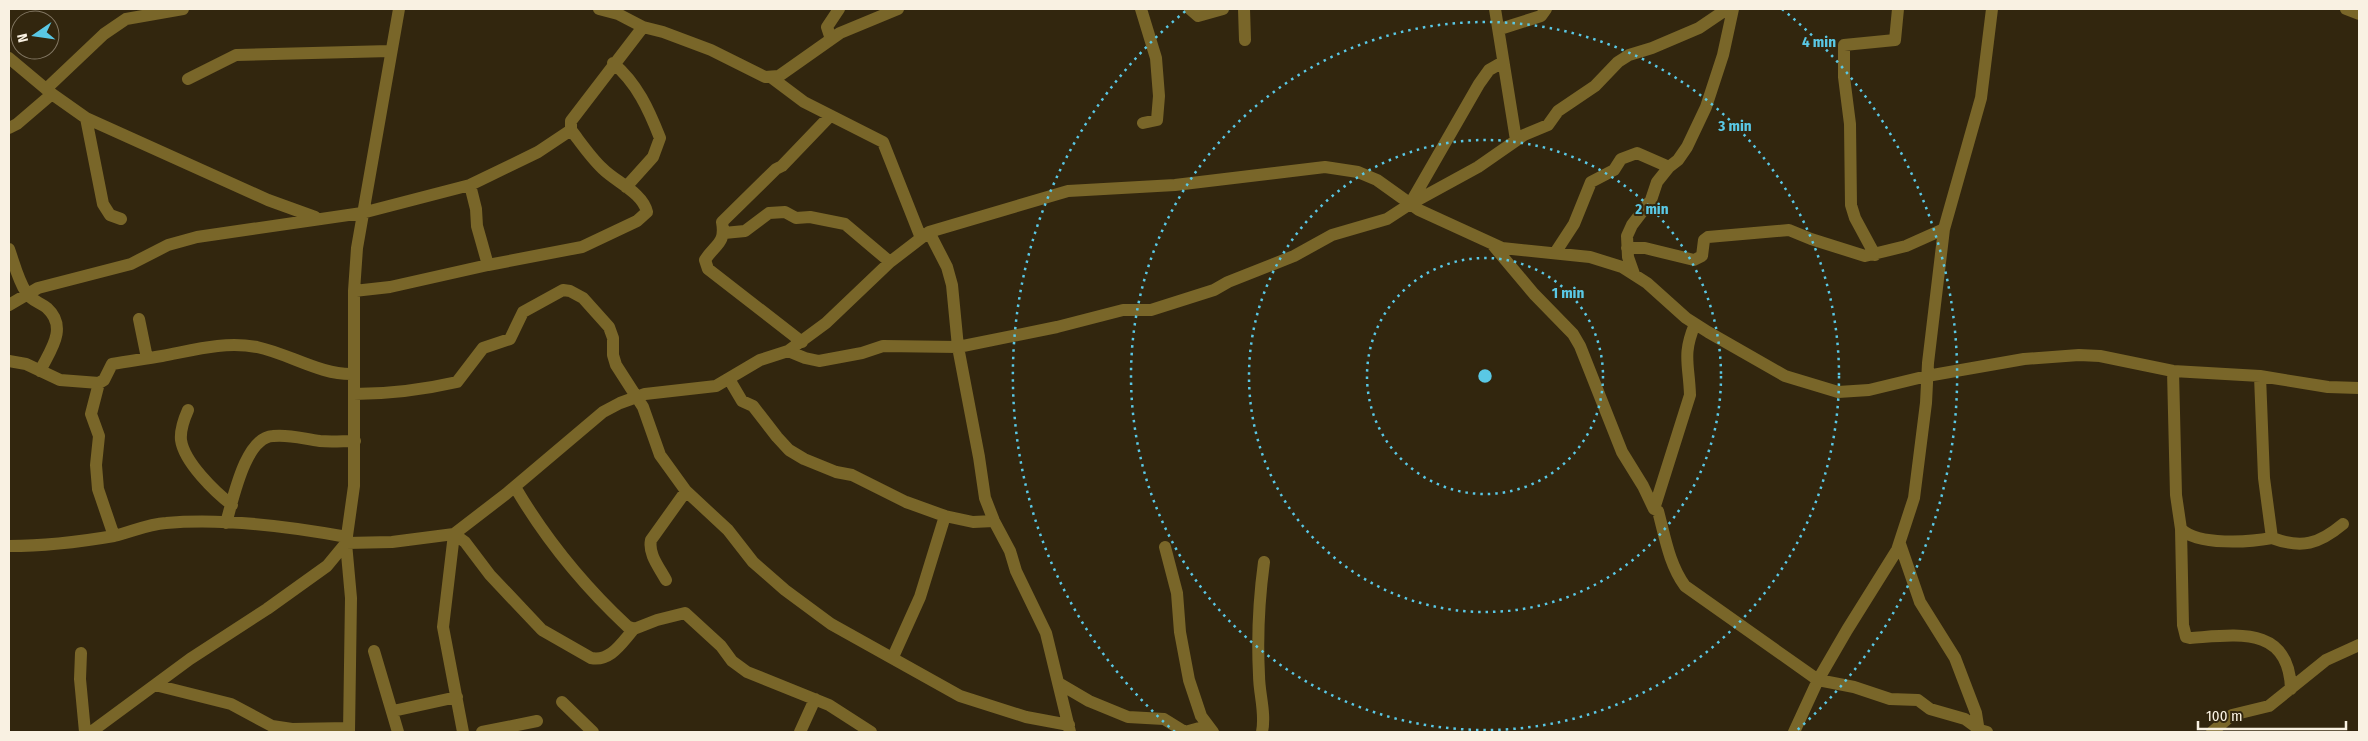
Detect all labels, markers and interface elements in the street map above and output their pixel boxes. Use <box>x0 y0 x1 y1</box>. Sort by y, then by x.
north arrow <box>10 10 60 60</box>
text: N <box>14 32 32 44</box>
text: 4 min <box>1802 33 1836 51</box>
text: 3 min <box>1717 117 1752 135</box>
text: 2 min <box>1634 200 1669 218</box>
text: 1 min <box>1552 284 1584 302</box>
centre of rings <box>1476 367 1494 385</box>
scale bar <box>2198 698 2346 730</box>
text: 100 m <box>2206 707 2243 725</box>

